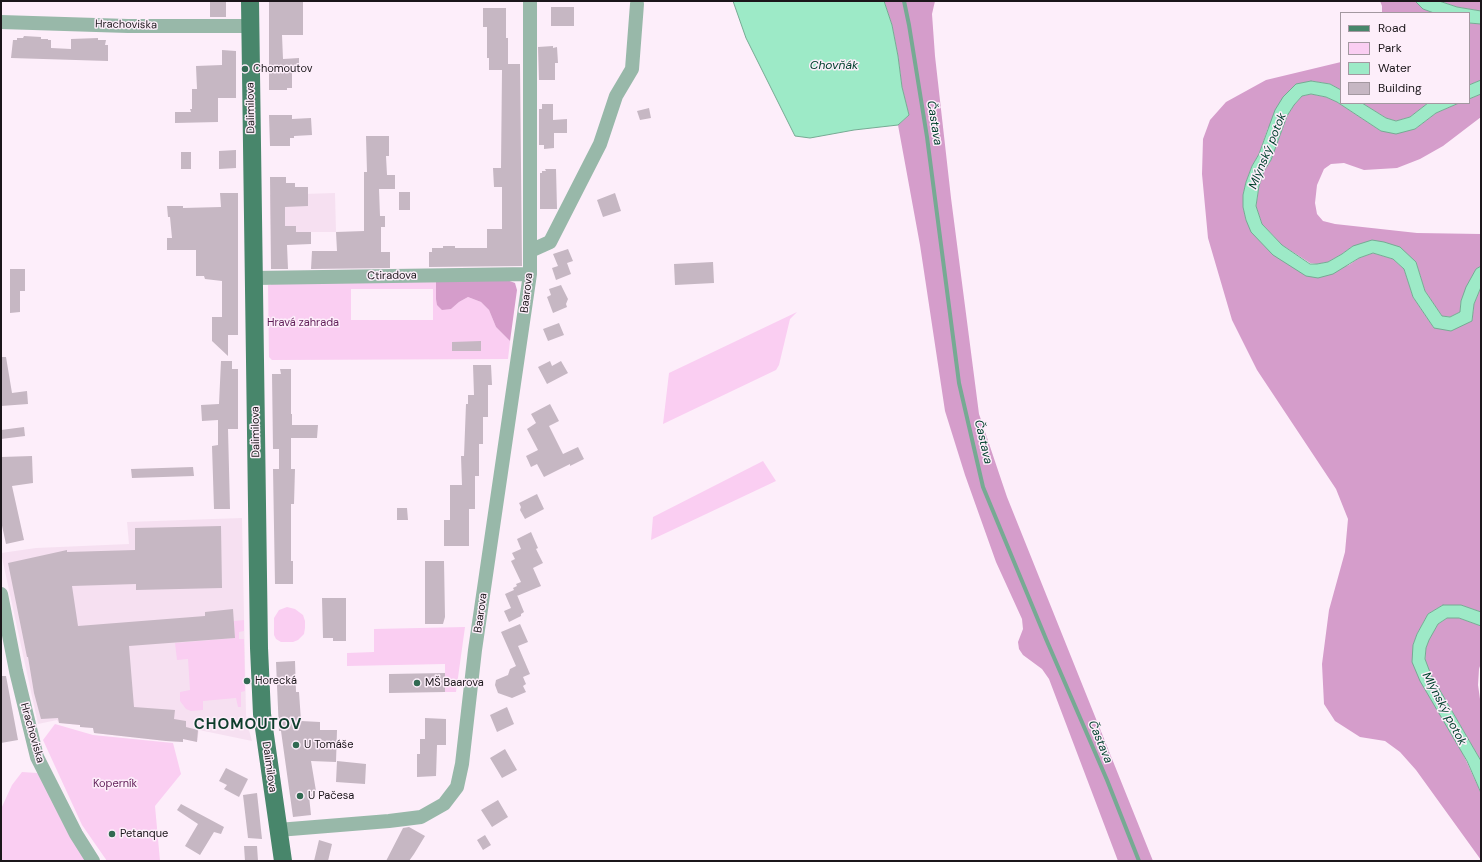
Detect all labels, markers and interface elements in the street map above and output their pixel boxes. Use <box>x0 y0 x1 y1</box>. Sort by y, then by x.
legend <box>1340 12 1470 104</box>
street label: Hrachoviska <box>95 18 157 32</box>
text: Road <box>1378 20 1406 36</box>
text: Park <box>1378 40 1402 56</box>
water label: Chovňák <box>810 59 858 73</box>
text: Water <box>1378 60 1411 76</box>
place label: Chomoutov <box>253 62 313 76</box>
marker: Chomoutov <box>240 64 250 74</box>
text: Building <box>1378 80 1422 96</box>
street label: Dalimilova <box>244 82 258 134</box>
water label: Častava <box>923 100 945 146</box>
water label: Mlýnský potok <box>1246 111 1290 191</box>
street label: Ctiradova <box>367 269 417 283</box>
street label: Baarova <box>518 272 536 314</box>
park label: Hravá zahrada <box>267 316 339 330</box>
street label: Dalimilova <box>249 406 263 458</box>
water label: Častava <box>971 418 995 466</box>
street label: Baarova <box>472 592 490 634</box>
water label: Mlýnský potok <box>1419 670 1469 748</box>
place label: Horecká <box>255 674 297 688</box>
marker: Horecká <box>242 676 252 686</box>
place label: MŠ Baarova <box>425 676 484 690</box>
marker: MŠ Baarova <box>412 678 422 688</box>
street label: Hrachoviska <box>17 701 47 765</box>
district label: CHOMOUTOV <box>194 716 302 734</box>
water label: Častava <box>1085 718 1115 766</box>
place label: U Tomáše <box>304 738 353 752</box>
marker: U Tomáše <box>291 740 301 750</box>
street label: Dalimilova <box>259 741 279 793</box>
park label: Koperník <box>93 777 137 791</box>
place label: U Pačesa <box>308 789 354 803</box>
marker: U Pačesa <box>295 791 305 801</box>
place label: Petanque <box>120 827 168 841</box>
marker: Petanque <box>107 829 117 839</box>

